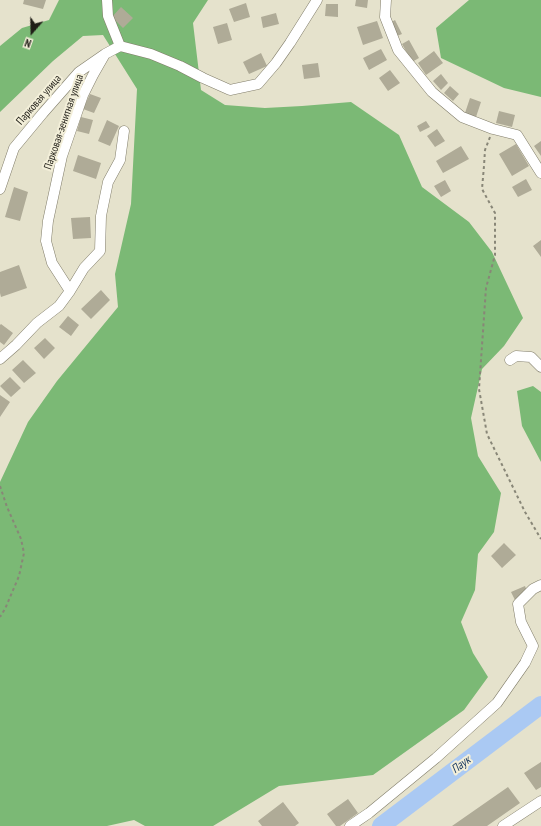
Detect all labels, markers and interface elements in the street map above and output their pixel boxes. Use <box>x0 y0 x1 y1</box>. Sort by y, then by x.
north arrow <box>12 12 52 52</box>
text: N <box>23 36 33 51</box>
street label: Парковая улица <box>14 72 64 128</box>
street label: Парковая-зенитная улица <box>41 73 87 171</box>
water label: Паук <box>449 753 473 777</box>

